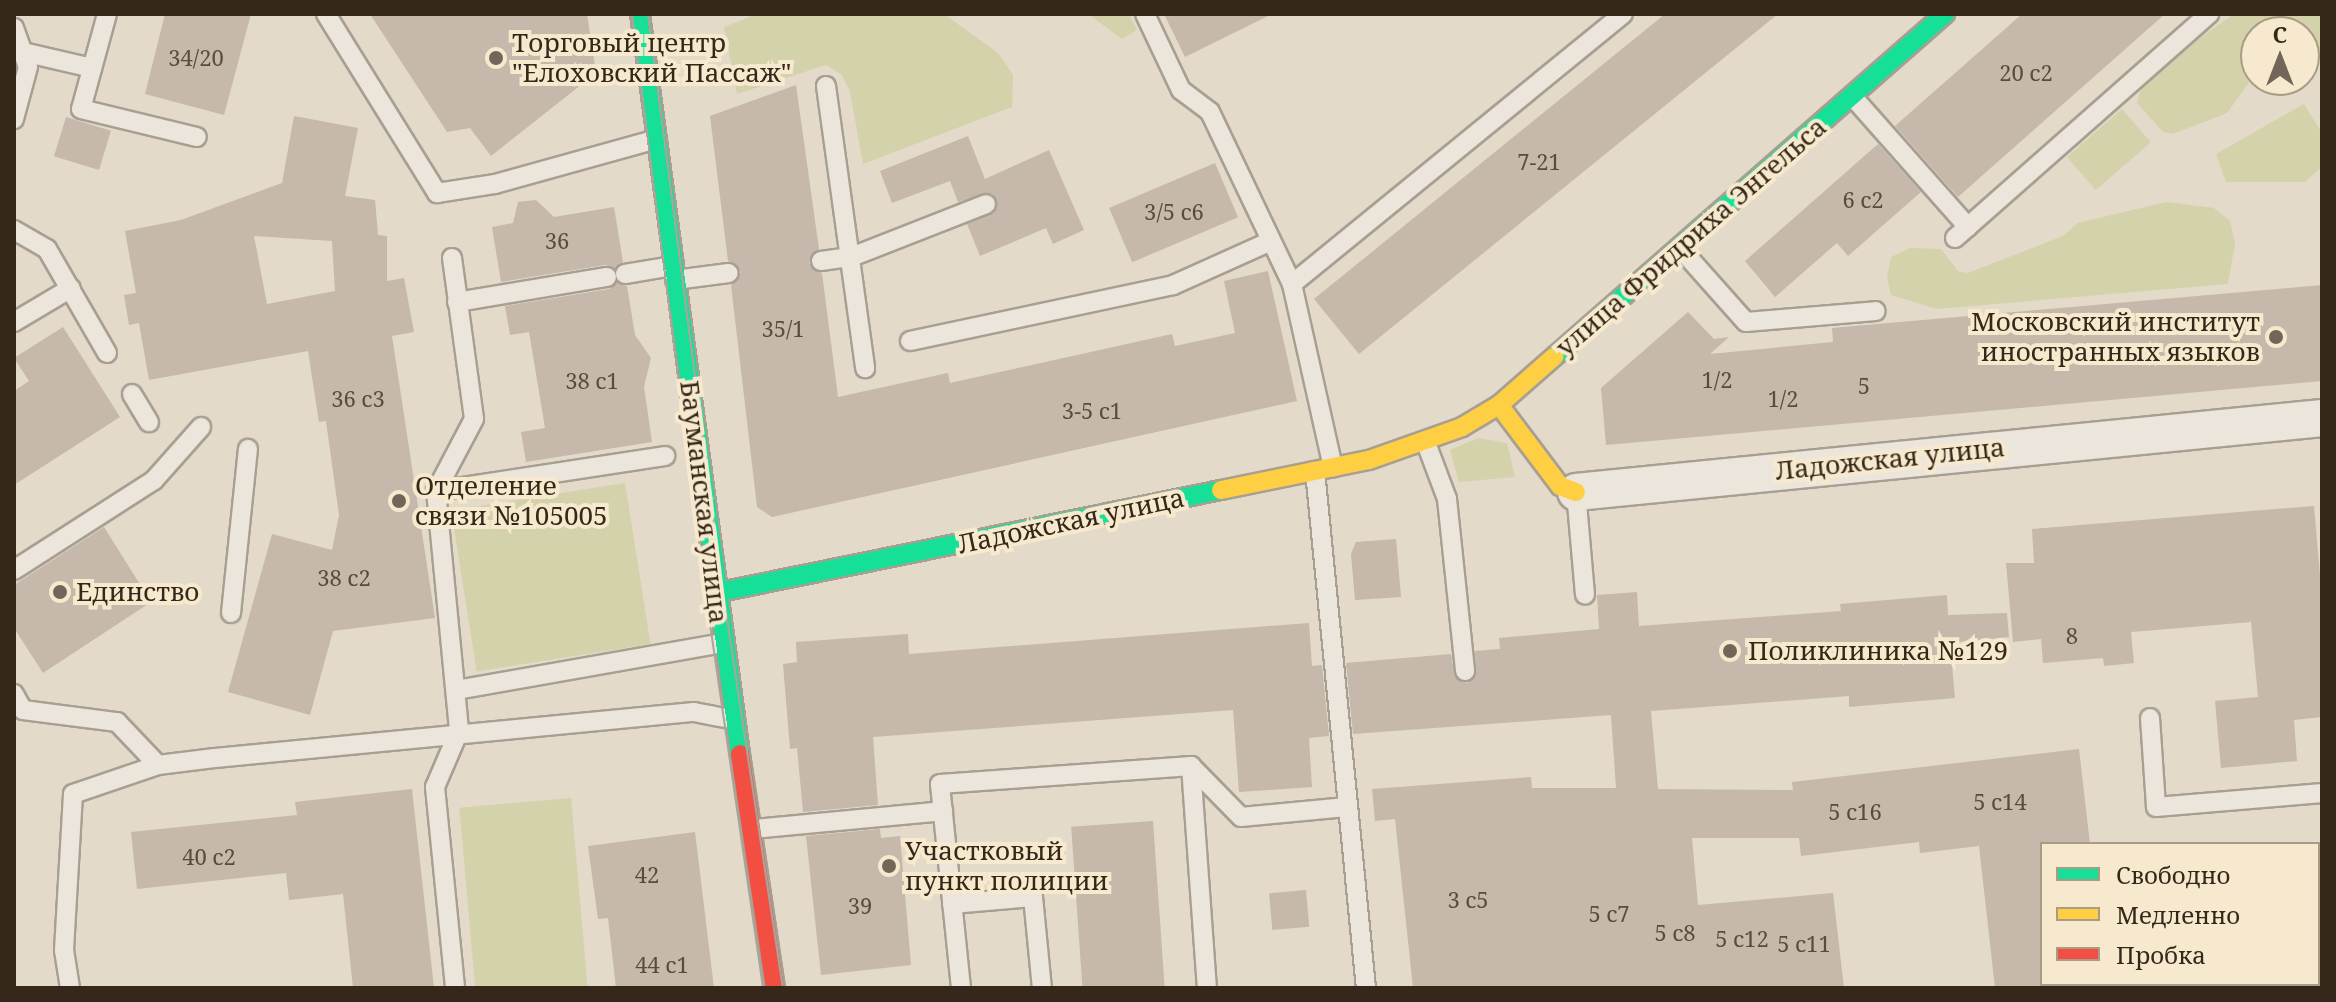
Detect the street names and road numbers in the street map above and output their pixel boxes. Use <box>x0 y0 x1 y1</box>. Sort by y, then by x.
street label: улица Фридриха Энгельса <box>1550 111 1832 363</box>
street label: Бауманская улица <box>674 379 734 625</box>
street label: Ладожская улица <box>1774 431 2006 487</box>
street label: Ладожская улица <box>955 482 1187 560</box>

